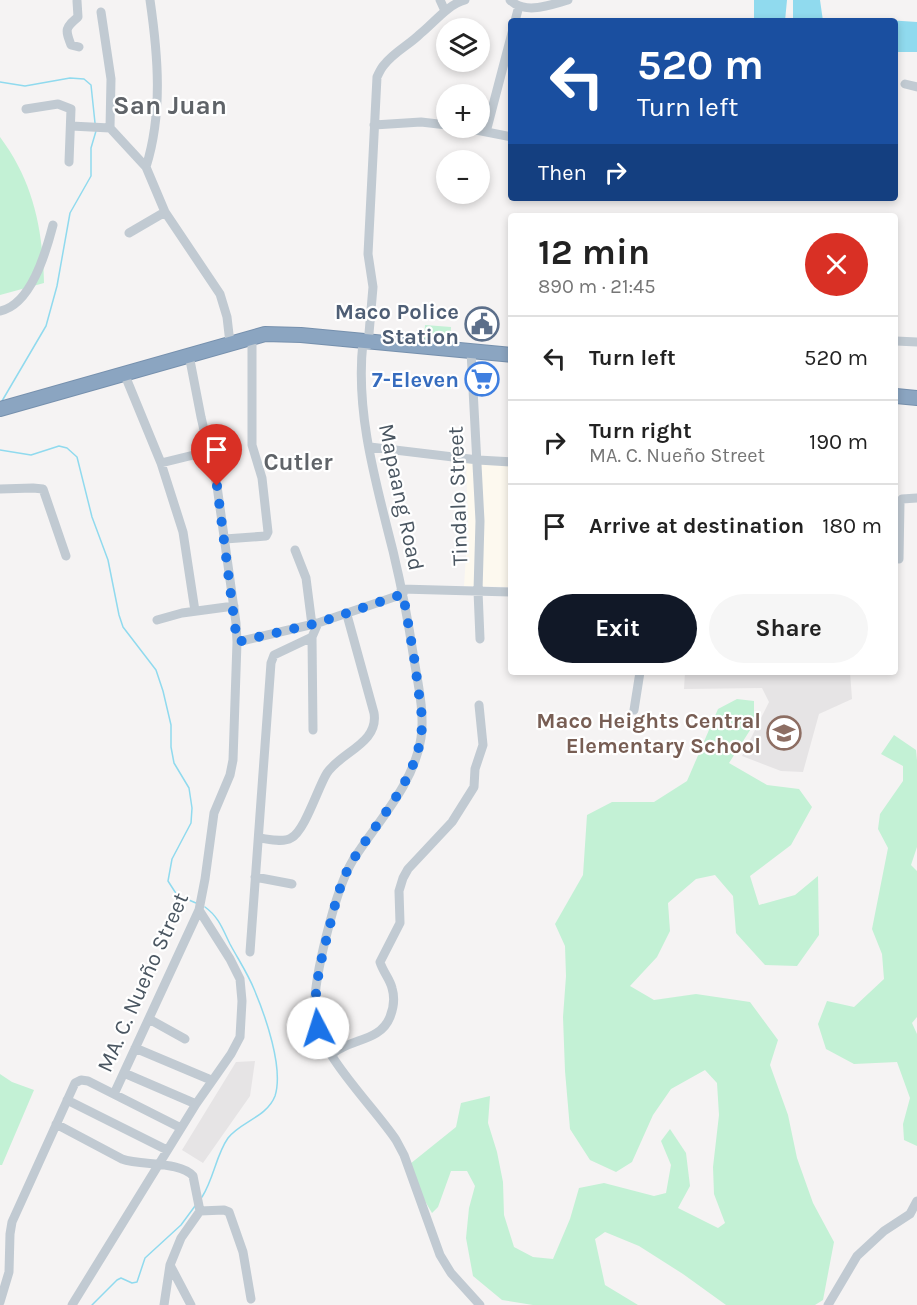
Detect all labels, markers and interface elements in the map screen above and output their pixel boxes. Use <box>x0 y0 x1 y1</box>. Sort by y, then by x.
map controls <box>436 18 490 204</box>
button: layers <box>436 18 490 72</box>
text: 520 m <box>637 40 764 90</box>
icon: left <box>538 42 616 120</box>
button: + <box>436 84 490 138</box>
district label: San Juan <box>113 90 227 121</box>
text: Turn left <box>637 91 738 123</box>
button: − <box>436 150 490 204</box>
icon: right <box>599 156 632 189</box>
text: Then <box>538 160 587 186</box>
text: 12 min <box>538 231 650 273</box>
button: close <box>805 233 868 296</box>
text: 890 m · 21:45 <box>538 275 656 298</box>
place label: Maco Police Station <box>335 299 459 350</box>
public building icon: Maco Police Station <box>464 306 500 342</box>
icon: left <box>538 342 571 375</box>
text: Turn left <box>589 345 676 371</box>
text: 520 m <box>804 345 868 371</box>
supermarket icon: 7-Eleven <box>464 361 500 397</box>
place label: 7-Eleven <box>372 367 459 393</box>
text: Turn right <box>589 418 692 444</box>
street label: Mapaang Road <box>373 421 429 573</box>
pin <box>191 424 242 486</box>
street label: Tindalo Street <box>443 426 473 566</box>
icon: right <box>538 426 571 459</box>
text: 190 m <box>809 429 868 455</box>
icon: arrive <box>200 433 233 466</box>
text: MA. C. Nueño Street <box>589 444 765 467</box>
district label: Cutler <box>263 448 333 476</box>
icon: arrive <box>538 510 571 543</box>
text: Arrive at destination <box>589 513 804 539</box>
text: 180 m <box>822 513 882 539</box>
button: Exit <box>538 594 697 663</box>
button: Share <box>709 594 868 663</box>
place label: Maco Heights Central Elementary School <box>536 708 761 759</box>
school or university icon: Maco Heights Central Elementary School <box>766 715 802 751</box>
street label: MA. C. Nueño Street <box>92 889 194 1076</box>
position arrow <box>286 996 350 1060</box>

